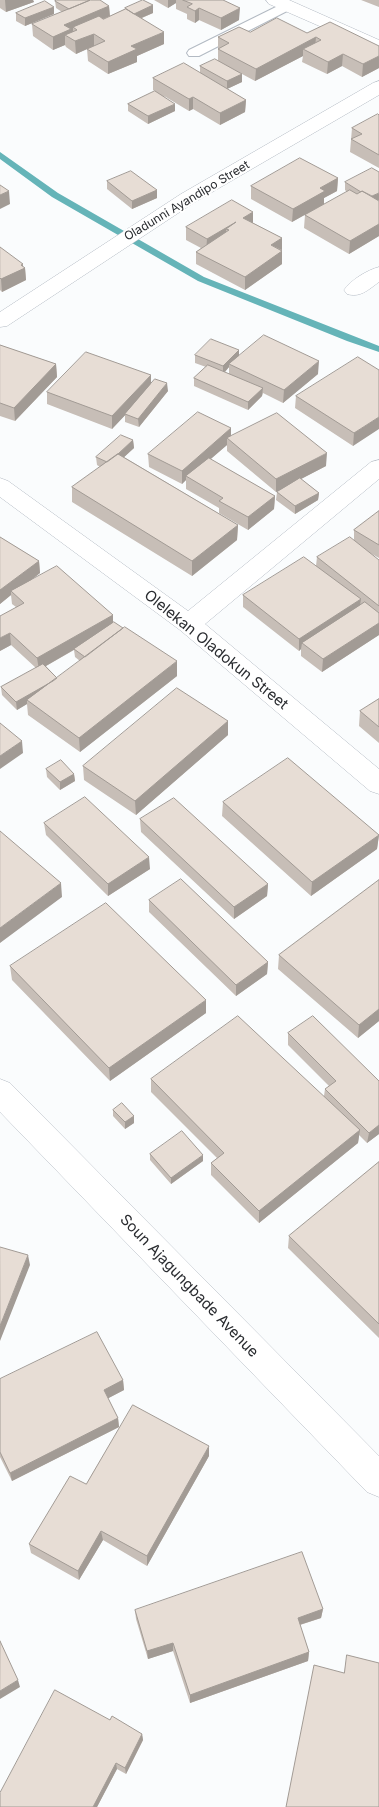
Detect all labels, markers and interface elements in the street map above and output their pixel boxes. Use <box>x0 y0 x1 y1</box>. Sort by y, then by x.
street label: Oladunni Ayandipo Street <box>122 158 252 244</box>
street label: Olelekan Oladokun Street <box>140 586 292 714</box>
street label: Soun Ajagungbade Avenue <box>116 1211 262 1361</box>

